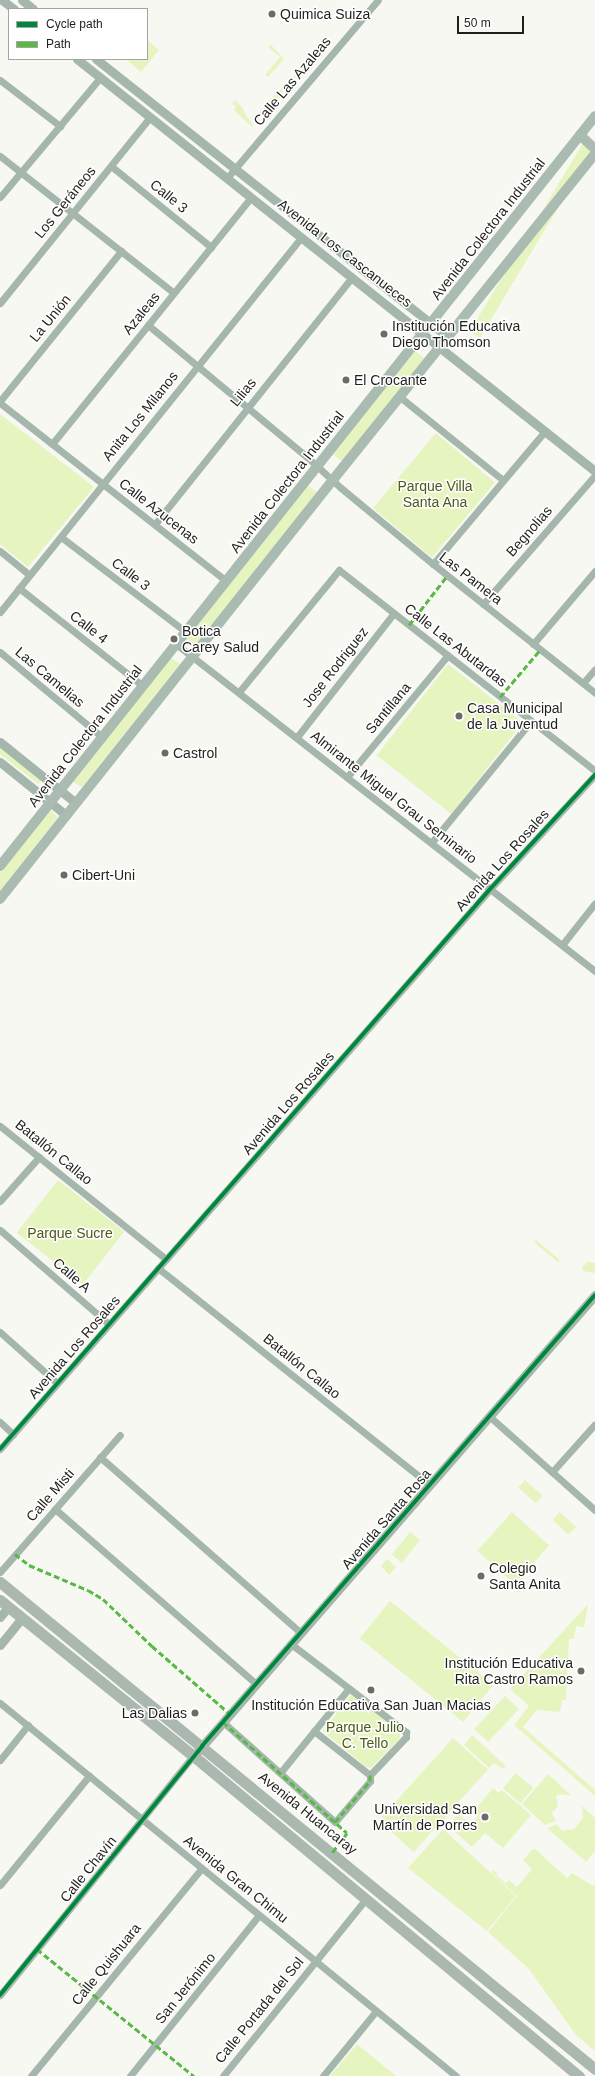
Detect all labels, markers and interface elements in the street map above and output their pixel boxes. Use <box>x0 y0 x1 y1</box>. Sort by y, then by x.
place label: Quimica Suiza <box>280 6 370 22</box>
legend <box>8 8 148 60</box>
scale bar <box>459 8 526 34</box>
marker: Quimica Suiza <box>267 9 277 19</box>
text: 50 m <box>464 16 491 30</box>
text: Cycle path <box>46 17 103 31</box>
street label: Calle Las Azaleas <box>250 33 334 129</box>
text: Path <box>46 37 71 51</box>
street label: Avenida Colectora Industrial <box>428 155 548 303</box>
street label: Los Geráneos <box>31 163 99 241</box>
street label: Calle 3 <box>147 176 191 216</box>
street label: Avenida Los Cascanueces <box>275 195 415 311</box>
street label: Azaleas <box>119 288 163 338</box>
street label: La Unión <box>26 291 74 345</box>
place label: Institución Educativa Diego Thomson <box>392 318 520 350</box>
marker: Institución Educativa Diego Thomson <box>379 329 389 339</box>
street label: Anita Los Milanos <box>99 368 181 464</box>
place label: El Crocante <box>354 372 427 388</box>
street label: Lilias <box>226 374 260 410</box>
marker: El Crocante <box>341 375 351 385</box>
street label: Avenida Colectora Industrial <box>227 408 347 556</box>
street label: Calle Azucenas <box>116 474 202 548</box>
park label: Parque Villa Santa Ana <box>397 478 473 510</box>
street label: Begnolias <box>502 502 556 560</box>
street label: Las Pamera <box>436 548 506 608</box>
street label: Calle 3 <box>109 554 153 594</box>
street label: Calle Las Abutardas <box>401 600 511 690</box>
street label: Calle 4 <box>67 607 111 647</box>
place label: Botica Carey Salud <box>182 623 259 656</box>
street label: Jose Rodriguez <box>298 624 372 710</box>
marker: Botica Carey Salud <box>169 634 179 644</box>
street label: Las Camelias <box>12 643 88 711</box>
street label: Avenida Colectora Industrial <box>25 662 145 810</box>
street label: Santillana <box>362 679 414 737</box>
place label: Casa Municipal de la Juventud <box>467 700 563 732</box>
marker: Casa Municipal de la Juventud <box>454 711 464 721</box>
street label: Almirante Miguel Grau Seminario <box>308 727 480 867</box>
place label: Castrol <box>173 745 217 761</box>
marker: Castrol <box>160 748 170 758</box>
street label: Avenida Los Rosales <box>452 806 552 914</box>
place label: Cibert-Uni <box>72 867 135 883</box>
marker: Cibert-Uni <box>59 870 69 880</box>
street label: Avenida Los Rosales <box>239 1048 337 1158</box>
street label: Batallón Callao <box>12 1116 96 1188</box>
park label: Parque Sucre <box>27 1225 113 1241</box>
street label: Calle A <box>49 1254 95 1296</box>
street label: Avenida Los Rosales <box>25 1292 123 1402</box>
street label: Batallón Callao <box>260 1330 344 1402</box>
street label: Calle Misti <box>22 1465 78 1525</box>
street label: Avenida Santa Rosa <box>338 1465 434 1573</box>
place label: Colegio Santa Anita <box>489 1560 561 1592</box>
marker: Colegio Santa Anita <box>476 1571 486 1581</box>
place label: Institución Educativa Rita Castro Ramos <box>445 1655 573 1688</box>
marker: Institución Educativa Rita Castro Ramos <box>576 1666 586 1676</box>
marker: Institución Educativa San Juan Macias <box>366 1685 376 1695</box>
place label: Institución Educativa San Juan Macias <box>251 1697 491 1713</box>
place label: Las Dalias <box>122 1705 187 1721</box>
marker: Las Dalias <box>190 1708 200 1718</box>
park label: Parque Julio C. Tello <box>326 1719 404 1752</box>
street label: Avenida Huancaray <box>255 1768 361 1858</box>
place label: Universidad San Martín de Porres <box>373 1801 477 1834</box>
marker: Universidad San Martín de Porres <box>480 1812 490 1822</box>
street label: Avenida Gran Chimu <box>180 1832 292 1926</box>
street label: Calle Chavín <box>56 1833 120 1905</box>
street label: Calle Quishuara <box>68 1920 144 2008</box>
street label: San Jerónimo <box>151 1949 219 2027</box>
street label: Calle Portada del Sol <box>211 1954 307 2066</box>

